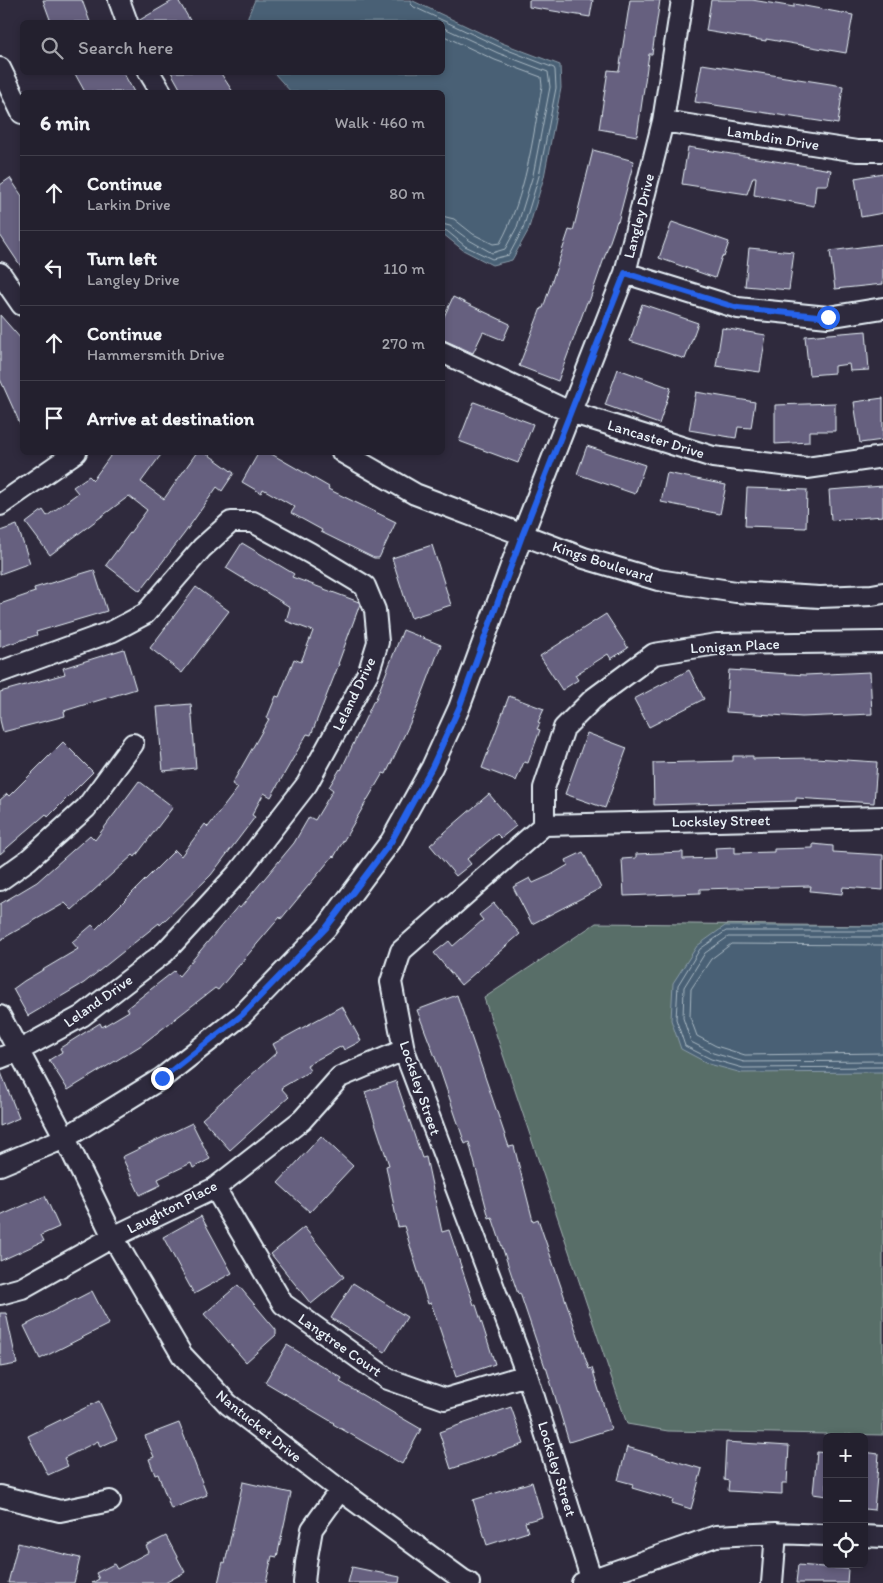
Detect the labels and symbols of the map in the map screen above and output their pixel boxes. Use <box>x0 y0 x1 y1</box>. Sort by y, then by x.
street label: Lambdin Drive <box>726 122 820 154</box>
street label: Langley Drive <box>620 172 658 260</box>
route start <box>817 306 840 329</box>
street label: Lancaster Drive <box>605 416 707 462</box>
street label: Kings Boulevard <box>550 537 656 587</box>
street label: Lonigan Place <box>690 635 780 657</box>
street label: Leland Drive <box>328 654 380 734</box>
street label: Locksley Street <box>672 811 771 831</box>
street label: Leland Drive <box>60 971 136 1031</box>
street label: Locksley Street <box>395 1039 445 1138</box>
route end <box>151 1067 174 1090</box>
street label: Laughton Place <box>124 1177 220 1237</box>
street label: Langtree Court <box>295 1310 386 1381</box>
street label: Nantucket Drive <box>213 1386 305 1466</box>
street label: Locksley Street <box>534 1419 580 1519</box>

